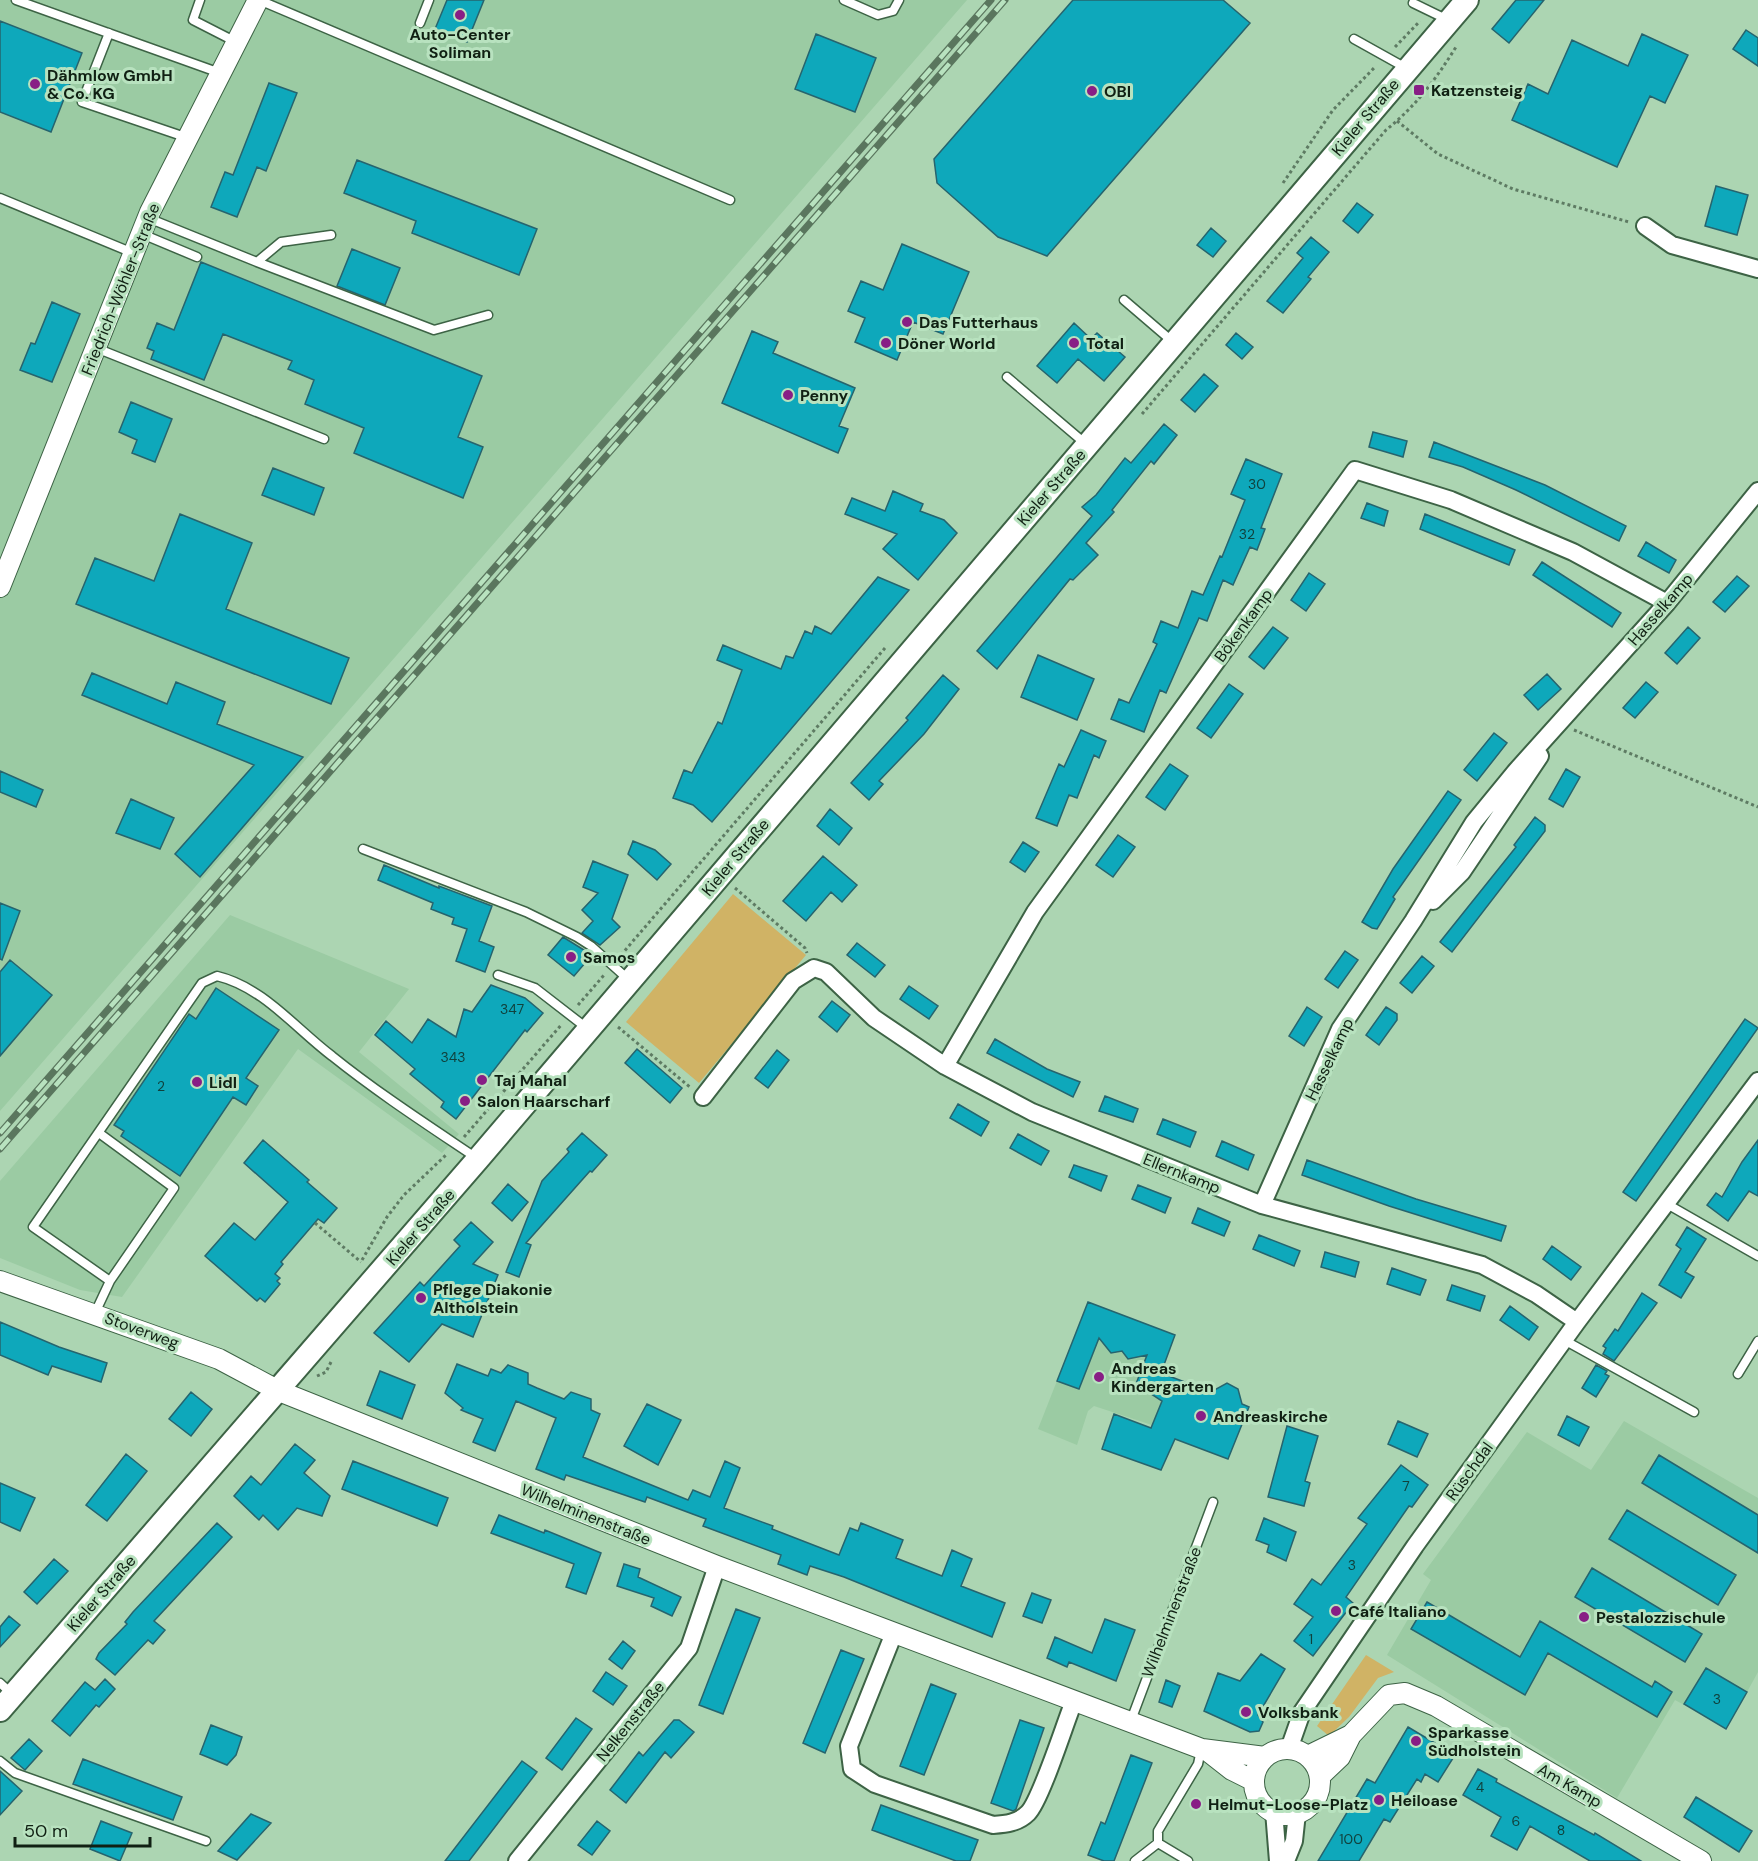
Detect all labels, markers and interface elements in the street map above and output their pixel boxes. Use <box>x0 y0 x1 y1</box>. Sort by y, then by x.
marker: Auto-Center Soliman <box>453 8 467 22</box>
place label: Auto-Center Soliman <box>410 24 511 63</box>
place label: Dähmlow GmbH & Co. KG <box>47 65 173 104</box>
street label: Kieler Straße <box>1327 74 1404 160</box>
marker: Dähmlow GmbH & Co. KG <box>28 77 42 91</box>
place label: Katzensteig <box>1431 80 1523 101</box>
place label: OBI <box>1104 81 1131 102</box>
marker: Katzensteig <box>1412 83 1426 97</box>
marker: OBI <box>1085 84 1099 98</box>
street label: Friedrich-Wöhler-Straße <box>76 200 165 378</box>
place label: Das Futterhaus <box>919 312 1038 333</box>
marker: Das Futterhaus <box>900 315 914 329</box>
place label: Döner World <box>898 333 995 354</box>
place label: Total <box>1086 333 1124 354</box>
marker: Döner World <box>879 336 893 350</box>
marker: Total <box>1067 336 1081 350</box>
place label: Penny <box>800 385 849 406</box>
marker: Penny <box>781 388 795 402</box>
street label: Kieler Straße <box>1012 445 1090 530</box>
house number: 30 <box>1248 475 1266 493</box>
house number: 32 <box>1239 525 1255 543</box>
street label: Hasselkamp <box>1623 569 1698 650</box>
street label: Bökenkamp <box>1210 584 1277 666</box>
street label: Kieler Straße <box>697 814 774 900</box>
place label: Samos <box>583 947 635 968</box>
marker: Samos <box>564 950 578 964</box>
house number: 347 <box>500 1000 524 1018</box>
street label: Hasselkamp <box>1300 1014 1358 1104</box>
house number: 343 <box>440 1048 466 1066</box>
place label: Taj Mahal <box>494 1070 567 1091</box>
place label: Lidl <box>209 1072 237 1093</box>
marker: Taj Mahal <box>475 1073 489 1087</box>
marker: Lidl <box>190 1075 204 1089</box>
house number: 2 <box>157 1077 165 1095</box>
place label: Salon Haarscharf <box>477 1091 610 1112</box>
marker: Salon Haarscharf <box>458 1094 472 1108</box>
street label: Ellernkamp <box>1140 1148 1223 1198</box>
street label: Kieler Straße <box>381 1185 459 1270</box>
place label: Pflege Diakonie Altholstein <box>433 1279 552 1318</box>
marker: Pflege Diakonie Altholstein <box>414 1291 428 1305</box>
street label: Stoverweg <box>102 1307 182 1354</box>
place label: Andreas Kindergarten <box>1111 1358 1214 1397</box>
marker: Andreas Kindergarten <box>1092 1370 1106 1384</box>
place label: Andreaskirche <box>1213 1406 1328 1427</box>
marker: Andreaskirche <box>1194 1409 1208 1423</box>
street label: Rüschdal <box>1441 1438 1498 1505</box>
house number: 7 <box>1402 1477 1410 1495</box>
street label: Wilhelminenstraße <box>518 1479 654 1550</box>
street label: Wilhelminenstraße <box>1137 1544 1206 1681</box>
street label: Kieler Straße <box>62 1551 140 1636</box>
house number: 3 <box>1348 1556 1356 1574</box>
place label: Café Italiano <box>1348 1601 1447 1622</box>
marker: Café Italiano <box>1329 1604 1343 1618</box>
place label: Pestalozzischule <box>1596 1607 1726 1628</box>
marker: Pestalozzischule <box>1577 1610 1591 1624</box>
house number: 1 <box>1309 1630 1313 1648</box>
street label: Nelkenstraße <box>592 1677 669 1766</box>
house number: 3 <box>1713 1690 1721 1708</box>
place label: Volksbank <box>1258 1702 1339 1723</box>
marker: Volksbank <box>1239 1705 1253 1719</box>
place label: Sparkasse Südholstein <box>1428 1722 1521 1761</box>
marker: Sparkasse Südholstein <box>1409 1734 1423 1748</box>
street label: Am Kamp <box>1534 1759 1606 1812</box>
house number: 4 <box>1476 1778 1485 1796</box>
place label: Heiloase <box>1391 1790 1458 1811</box>
marker: Heiloase <box>1372 1793 1386 1807</box>
place label: Helmut-Loose-Platz <box>1208 1794 1368 1815</box>
marker: Helmut-Loose-Platz <box>1189 1797 1203 1811</box>
scale bar <box>15 1810 150 1848</box>
house number: 6 <box>1512 1812 1520 1830</box>
text: 50 m <box>24 1819 68 1843</box>
house number: 8 <box>1557 1821 1565 1839</box>
house number: 100 <box>1339 1830 1363 1848</box>

